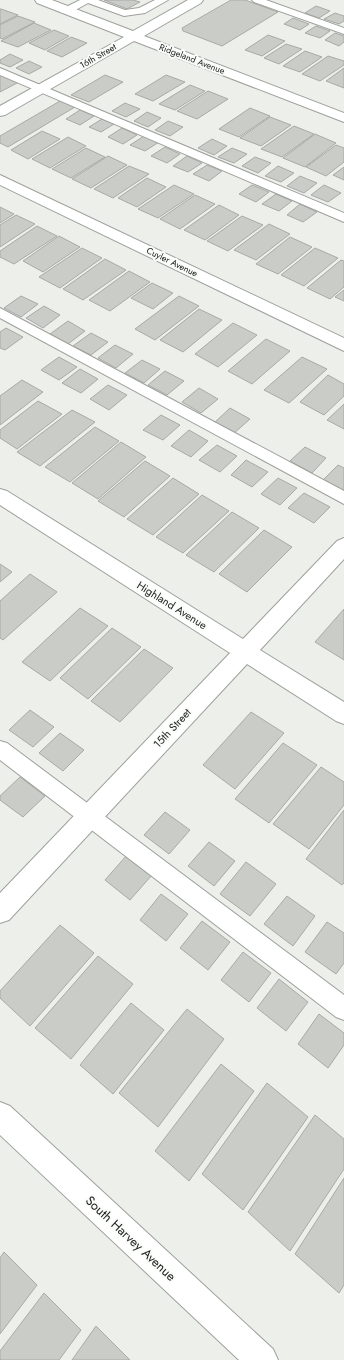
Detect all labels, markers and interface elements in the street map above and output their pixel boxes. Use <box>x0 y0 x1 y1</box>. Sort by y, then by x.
street label: 16th Street <box>77 39 119 71</box>
street label: Ridgeland Avenue <box>158 40 227 77</box>
street label: Cuyler Avenue <box>144 244 200 280</box>
street label: Highland Avenue <box>134 577 211 633</box>
street label: 15th Street <box>149 704 195 751</box>
street label: South Harvey Avenue <box>81 1191 180 1286</box>

